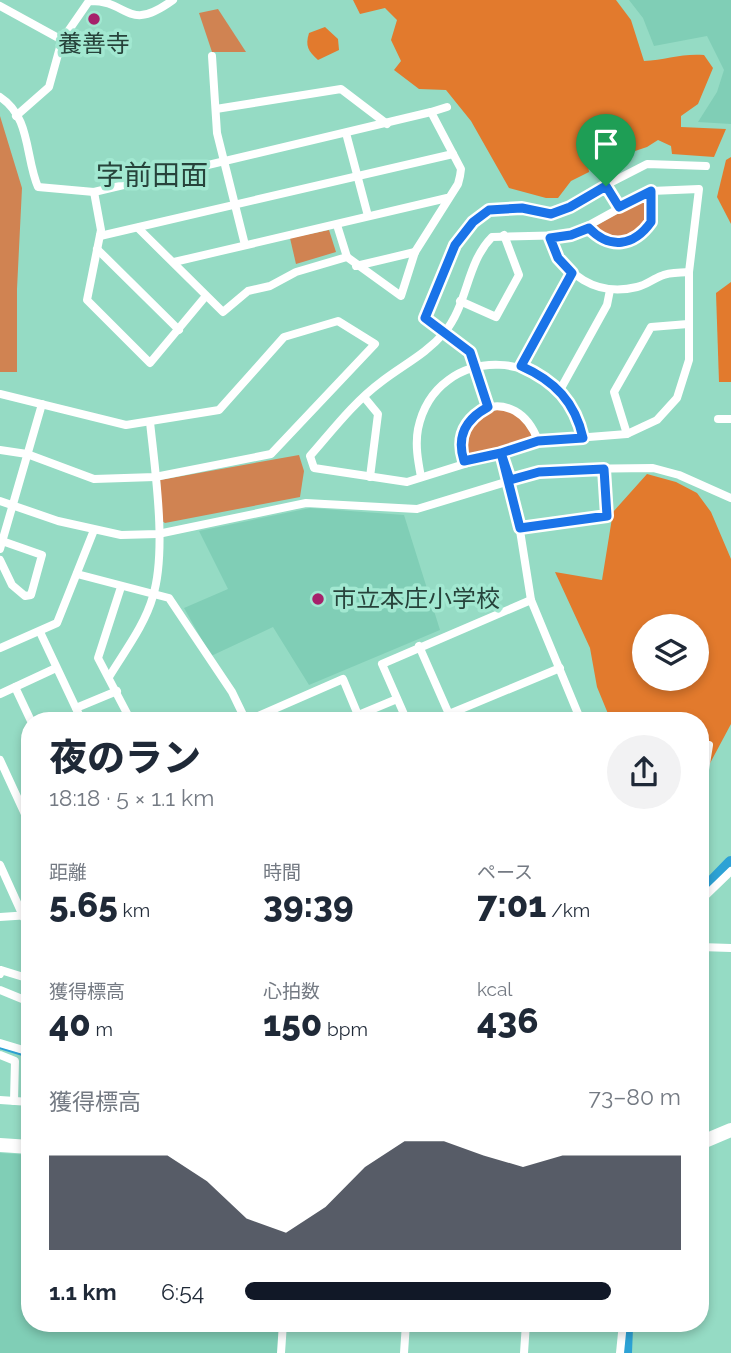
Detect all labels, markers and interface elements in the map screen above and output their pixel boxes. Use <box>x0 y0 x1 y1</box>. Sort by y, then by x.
marker: 養善寺 <box>86 11 102 27</box>
place label: 養善寺 <box>58 29 130 58</box>
pin <box>576 114 636 186</box>
icon: arrive <box>587 125 625 163</box>
district label: 字前田面 <box>96 159 208 192</box>
place label: 市立本庄小学校 <box>332 584 500 613</box>
marker: 市立本庄小学校 <box>310 591 326 607</box>
map controls <box>632 614 709 691</box>
button: layers <box>632 614 709 691</box>
text: 夜のラン <box>49 735 201 780</box>
button: share <box>607 735 681 809</box>
text: 18:18 · 5 × 1.1 km <box>49 784 214 811</box>
text: 距離 <box>49 861 87 883</box>
text: 時間 <box>263 861 301 883</box>
text: ペース <box>477 861 533 883</box>
text: 5.65 <box>49 884 118 925</box>
text: 39:39 <box>263 884 354 925</box>
text: 7:01 <box>477 884 546 925</box>
text: km <box>118 899 150 921</box>
text: /km <box>546 899 590 921</box>
text: kcal <box>477 978 513 1000</box>
text: 獲得標高 <box>49 980 125 1002</box>
text: 心拍数 <box>263 980 320 1002</box>
text: 436 <box>477 1000 538 1041</box>
text: 40 <box>49 1003 91 1044</box>
text: 150 <box>263 1003 322 1044</box>
text: m <box>91 1018 113 1040</box>
text: bpm <box>322 1018 368 1040</box>
text: 73–80 m <box>589 1083 681 1110</box>
text: 獲得標高 <box>49 1088 141 1115</box>
text: 1.1 km <box>49 1278 117 1305</box>
text: 6:54 <box>161 1278 204 1305</box>

